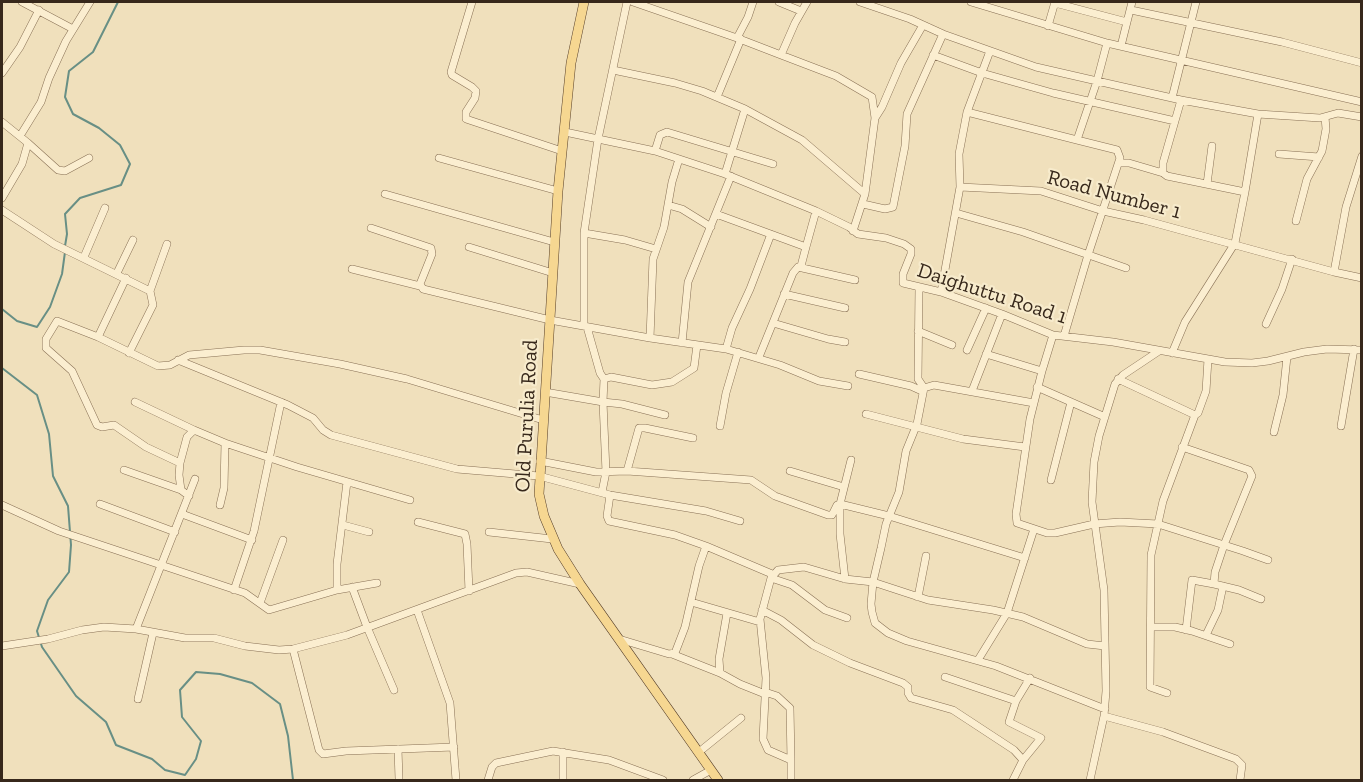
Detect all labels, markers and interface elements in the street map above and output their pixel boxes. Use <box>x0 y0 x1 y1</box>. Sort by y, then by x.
street label: Road Number 1 <box>1044 165 1184 225</box>
street label: Daighuttu Road 1 <box>914 258 1070 330</box>
street label: Old Purulia Road <box>510 339 544 493</box>

